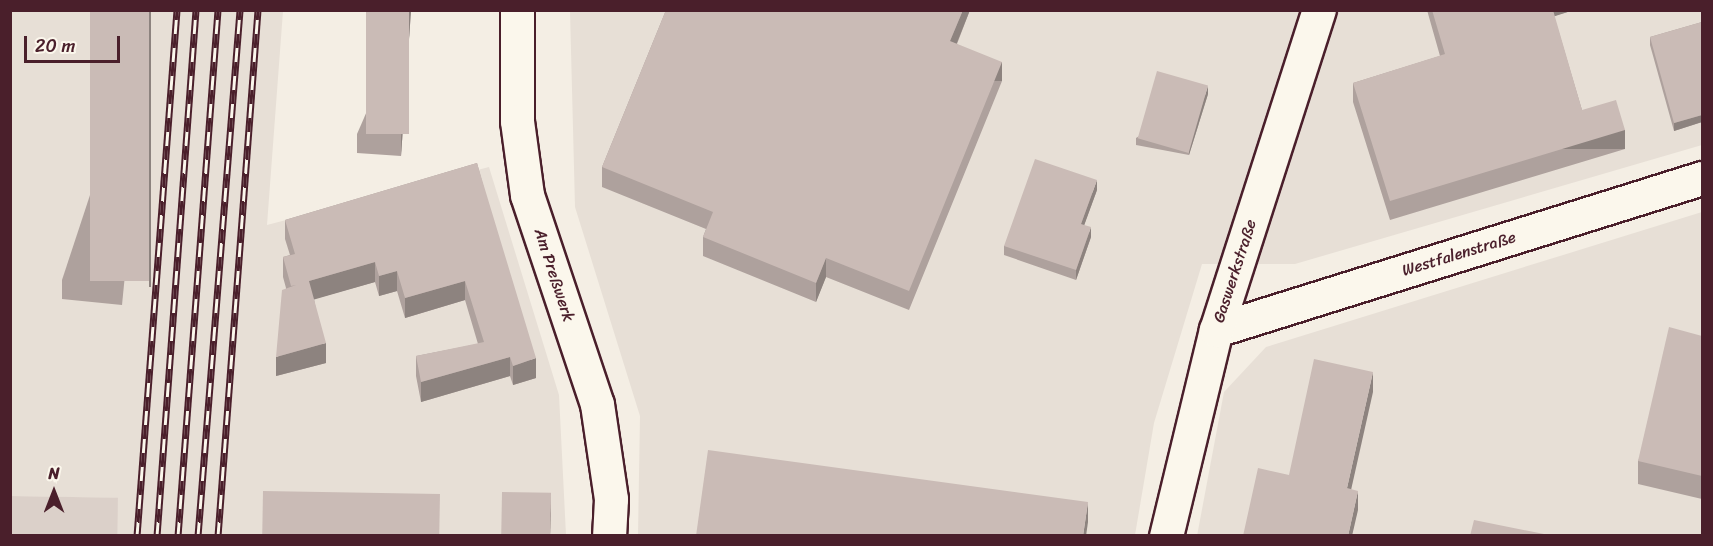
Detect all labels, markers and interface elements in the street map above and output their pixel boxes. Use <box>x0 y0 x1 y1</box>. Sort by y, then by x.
scale bar <box>27 24 123 62</box>
text: 20 m <box>35 30 75 62</box>
street label: Gaswerkstraße <box>1209 217 1261 325</box>
street label: Am Preßwerk <box>530 226 578 324</box>
street label: Westfalenstraße <box>1400 228 1518 280</box>
text: N <box>48 459 60 488</box>
north arrow <box>24 462 84 522</box>

